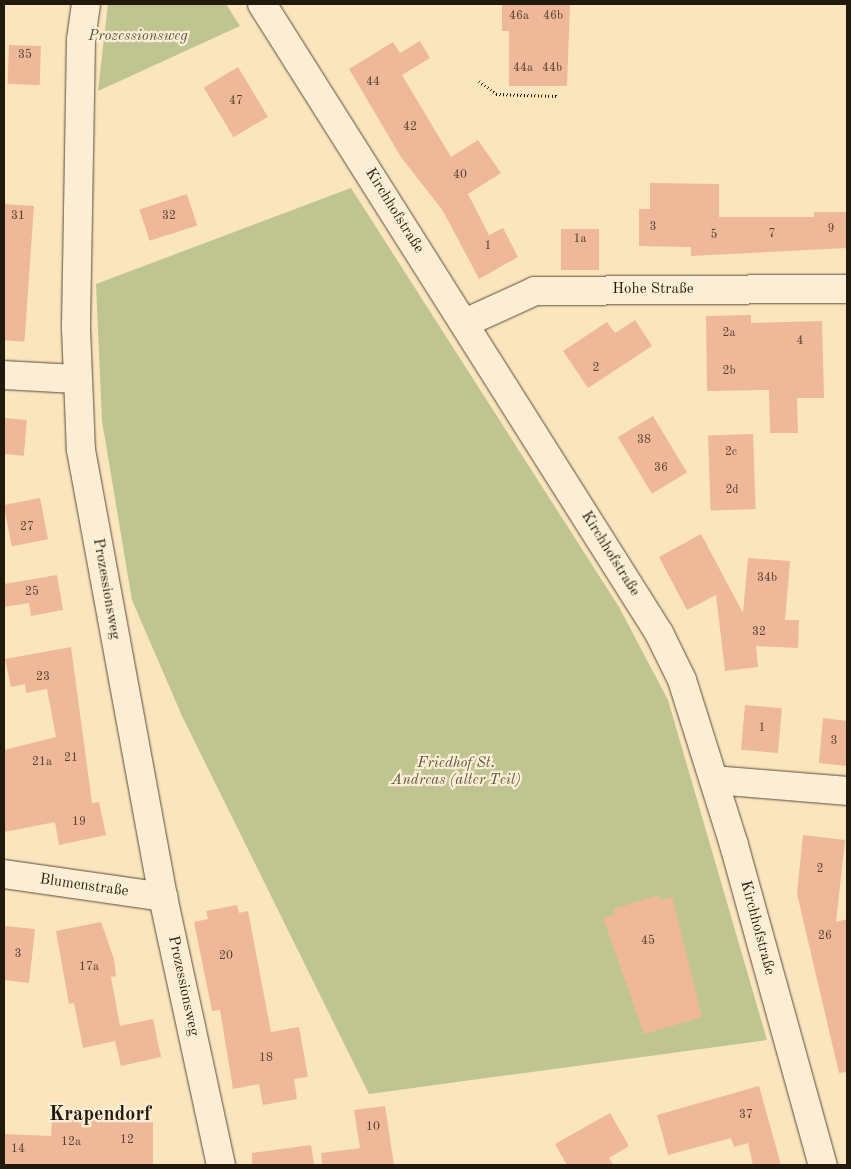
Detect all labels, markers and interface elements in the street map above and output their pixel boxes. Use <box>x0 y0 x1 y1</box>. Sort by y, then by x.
house number: 46a <box>509 10 529 24</box>
house number: 46b <box>543 10 563 24</box>
park label: Prozessionsweg <box>88 28 188 46</box>
house number: 35 <box>18 49 32 63</box>
house number: 44a <box>513 62 533 76</box>
house number: 44b <box>542 62 562 76</box>
house number: 44 <box>366 76 380 90</box>
house number: 47 <box>229 95 243 109</box>
house number: 42 <box>403 121 417 135</box>
street label: Kirchhofstraße <box>361 165 427 257</box>
house number: 40 <box>453 169 467 183</box>
house number: 31 <box>11 210 25 224</box>
house number: 32 <box>162 210 176 224</box>
house number: 3 <box>650 221 656 235</box>
house number: 9 <box>828 223 834 237</box>
house number: 7 <box>769 228 775 242</box>
house number: 5 <box>711 229 717 243</box>
house number: 1a <box>574 233 586 247</box>
house number: 1 <box>485 240 491 254</box>
street label: Hohe Straße <box>612 281 694 299</box>
house number: 2a <box>723 327 735 341</box>
house number: 4 <box>797 335 803 349</box>
house number: 2 <box>593 362 599 376</box>
house number: 2b <box>722 365 736 379</box>
house number: 38 <box>637 434 651 448</box>
house number: 2c <box>725 446 737 460</box>
house number: 36 <box>654 462 668 476</box>
house number: 2d <box>725 484 739 498</box>
street label: Kirchhofstraße <box>577 508 643 600</box>
house number: 27 <box>20 521 34 535</box>
street label: Prozessionsweg <box>88 537 124 641</box>
house number: 34b <box>757 572 777 586</box>
house number: 25 <box>25 586 39 600</box>
house number: 32 <box>752 626 766 640</box>
house number: 23 <box>36 671 50 685</box>
house number: 1 <box>759 722 765 736</box>
house number: 3 <box>831 735 837 749</box>
house number: 21 <box>64 752 78 766</box>
park label: Friedhof St. Andreas (alter Teil) <box>391 754 521 789</box>
house number: 21a <box>32 756 52 770</box>
house number: 19 <box>72 816 86 830</box>
house number: 2 <box>817 863 823 877</box>
street label: Blumenstraße <box>38 871 130 901</box>
street label: Kirchhofstraße <box>736 879 778 977</box>
house number: 26 <box>818 930 832 944</box>
street label: Prozessionsweg <box>164 934 202 1038</box>
house number: 45 <box>641 935 655 949</box>
house number: 3 <box>15 948 21 962</box>
house number: 20 <box>219 950 233 964</box>
house number: 17a <box>79 961 99 975</box>
house number: 18 <box>259 1052 273 1066</box>
district label: Krapendorf <box>49 1103 151 1127</box>
house number: 37 <box>739 1109 753 1123</box>
house number: 10 <box>366 1121 380 1135</box>
house number: 12 <box>120 1134 134 1148</box>
house number: 12a <box>61 1136 81 1150</box>
house number: 14 <box>11 1143 25 1157</box>

